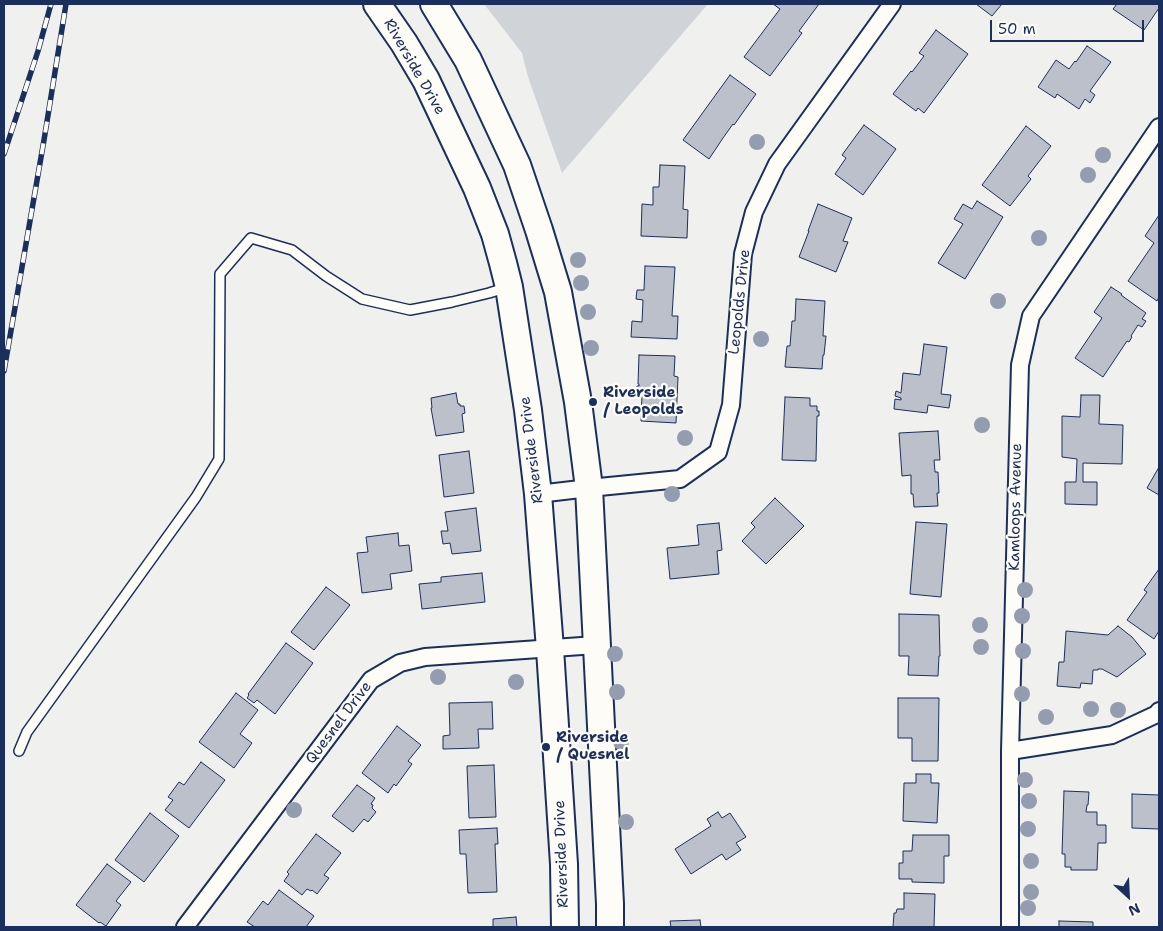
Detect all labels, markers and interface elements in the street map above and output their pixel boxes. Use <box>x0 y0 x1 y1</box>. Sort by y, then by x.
scale bar <box>993 10 1147 42</box>
street label: Riverside Drive <box>379 16 449 118</box>
text: 50 m <box>998 19 1036 39</box>
street label: Leopolds Drive <box>726 248 754 356</box>
place label: Riverside / Leopolds <box>603 384 684 419</box>
street label: Riverside Drive <box>516 395 548 505</box>
marker: Riverside / Leopolds <box>587 396 599 408</box>
street label: Kamloops Avenue <box>1006 443 1026 571</box>
street label: Quesnel Drive <box>302 678 376 768</box>
place label: Riverside / Quesnel <box>556 729 629 764</box>
marker: Riverside / Quesnel <box>540 741 552 753</box>
street label: Riverside Drive <box>551 800 573 908</box>
north arrow <box>1103 871 1153 921</box>
text: N <box>1126 899 1143 920</box>

